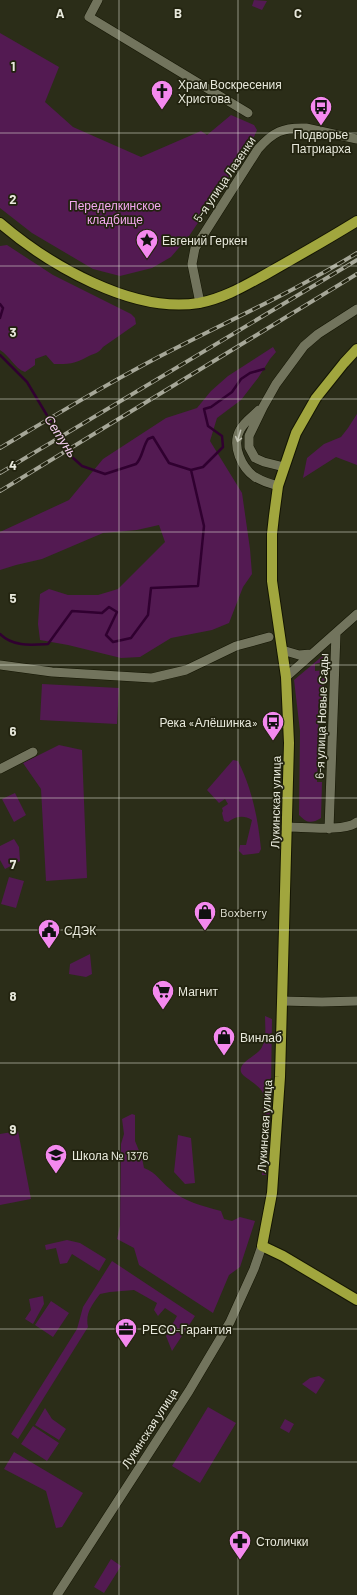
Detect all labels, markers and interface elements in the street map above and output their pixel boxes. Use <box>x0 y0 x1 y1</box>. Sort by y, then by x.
text: A <box>56 5 65 21</box>
text: B <box>174 5 182 21</box>
text: C <box>294 5 302 21</box>
text: 1 <box>11 58 15 74</box>
place label: Храм Воскресения Христова <box>178 77 282 106</box>
church icon: Храм Воскресения Христова <box>149 78 175 111</box>
bus stop icon: Подворье Патриарха <box>308 94 334 127</box>
place label: Подворье Патриарха <box>291 127 351 156</box>
street label: 5-я улица Лазенки <box>190 134 259 225</box>
text: 2 <box>9 191 17 207</box>
park label: Переделкинское кладбище <box>69 198 161 227</box>
place icon: Евгений Геркен <box>134 227 160 260</box>
place label: Евгений Геркен <box>162 233 247 248</box>
text: 3 <box>9 324 17 340</box>
water label: Сетунь <box>41 412 81 460</box>
one-way arrow <box>234 429 242 442</box>
text: 4 <box>9 457 17 473</box>
text: 5 <box>9 590 17 606</box>
street label: 6-я улица Новые Сады <box>312 653 331 779</box>
bus stop icon: Река «Алёшинка» <box>260 709 286 742</box>
place label: Река «Алёшинка» <box>159 715 258 729</box>
text: 6 <box>10 723 17 739</box>
street label: Лукинская улица <box>267 755 284 848</box>
text: 7 <box>10 856 17 872</box>
shop icon: Boxberry <box>192 899 218 932</box>
place label: Boxberry <box>220 905 268 919</box>
public building icon: СДЭК <box>36 917 62 950</box>
place label: СДЭК <box>64 923 96 938</box>
supermarket icon: Магнит <box>150 978 176 1011</box>
place label: Магнит <box>178 984 219 998</box>
text: 8 <box>9 988 17 1004</box>
shop icon: Винлаб <box>211 1024 237 1057</box>
place label: Винлаб <box>240 1030 282 1044</box>
street label: Лукинская улица <box>254 1079 275 1173</box>
text: 9 <box>10 1121 17 1137</box>
school or university icon: Школа № 1376 <box>43 1142 69 1175</box>
place label: Школа № 1376 <box>72 1148 148 1162</box>
office icon: РЕСО-Гарантия <box>113 1316 139 1349</box>
place label: РЕСО-Гарантия <box>142 1322 232 1337</box>
street label: Лукинская улица <box>118 1385 181 1471</box>
pharmacy icon: Столички <box>227 1528 253 1561</box>
place label: Столички <box>256 1534 308 1548</box>

